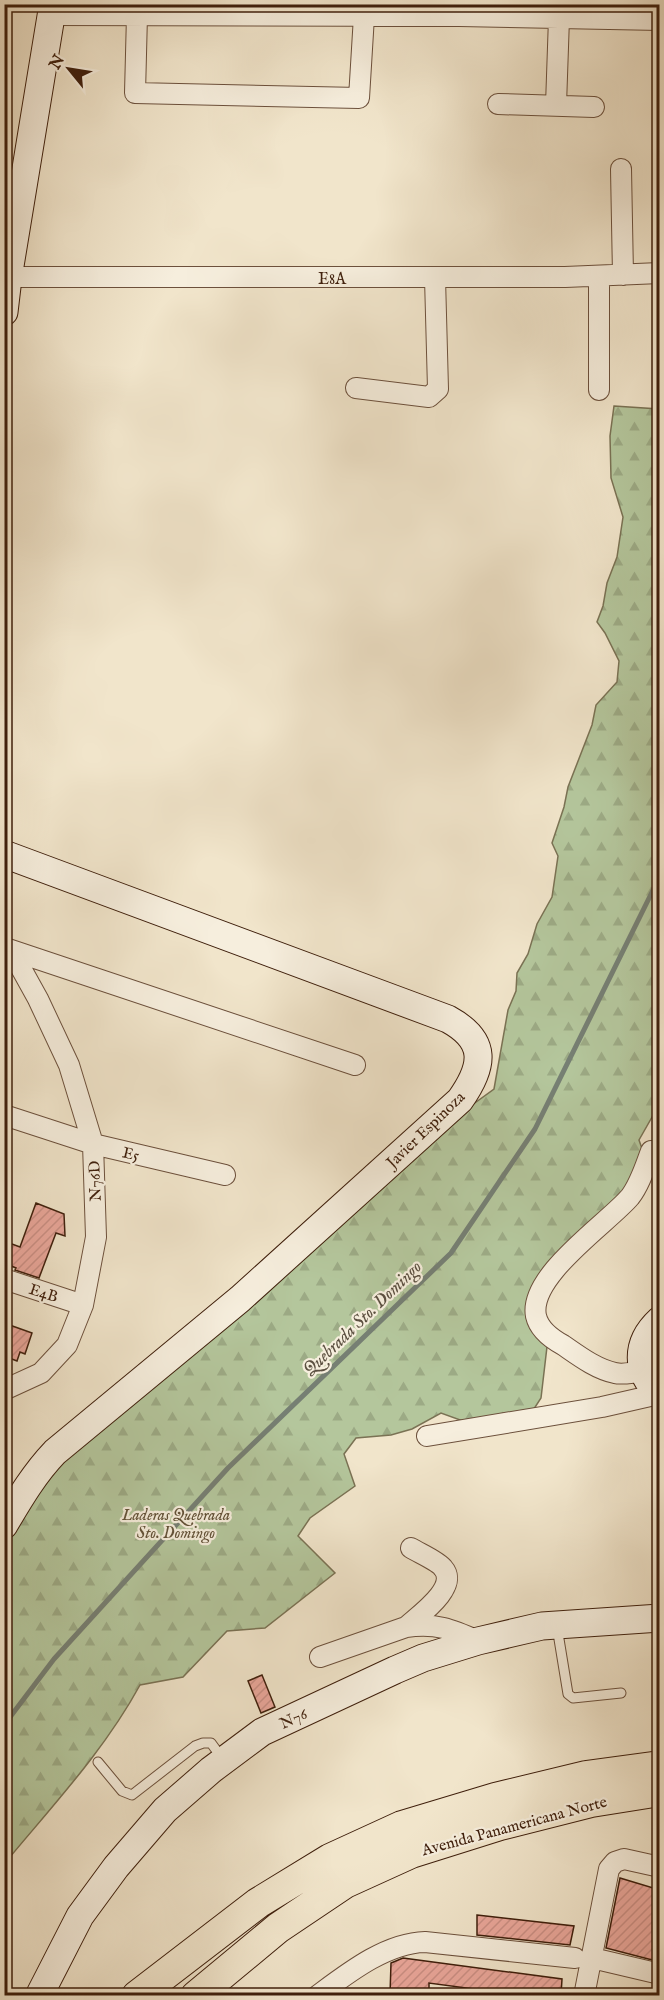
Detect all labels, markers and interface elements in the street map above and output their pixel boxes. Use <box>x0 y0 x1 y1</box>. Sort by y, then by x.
north arrow <box>39 39 99 99</box>
text: N <box>45 51 70 74</box>
street label: E8A <box>318 270 347 290</box>
street label: Javier Espinoza <box>381 1088 470 1174</box>
street label: E5 <box>120 1143 141 1167</box>
street label: N76D <box>85 1160 107 1202</box>
water label: Quebrada Sto. Domingo <box>299 1257 427 1382</box>
street label: E4B <box>26 1280 61 1308</box>
park label: Laderas Quebrada Sto. Domingo <box>121 1506 230 1544</box>
street label: N76 <box>277 1705 311 1735</box>
street label: Avenida Panamericana Norte <box>419 1793 609 1862</box>

